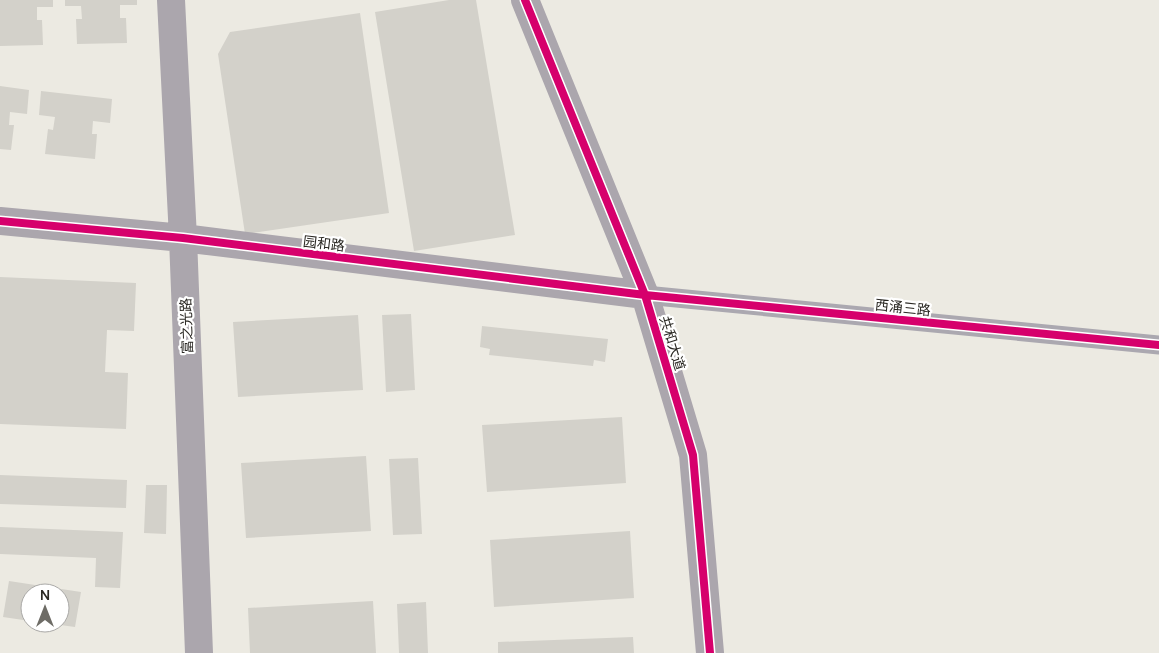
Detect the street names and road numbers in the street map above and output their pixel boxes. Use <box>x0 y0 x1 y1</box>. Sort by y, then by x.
street label: 园和路 <box>302 231 346 255</box>
street label: 西涌三路 <box>874 295 932 319</box>
street label: 富之光路 <box>176 298 196 354</box>
street label: 共和大道 <box>656 313 690 373</box>

